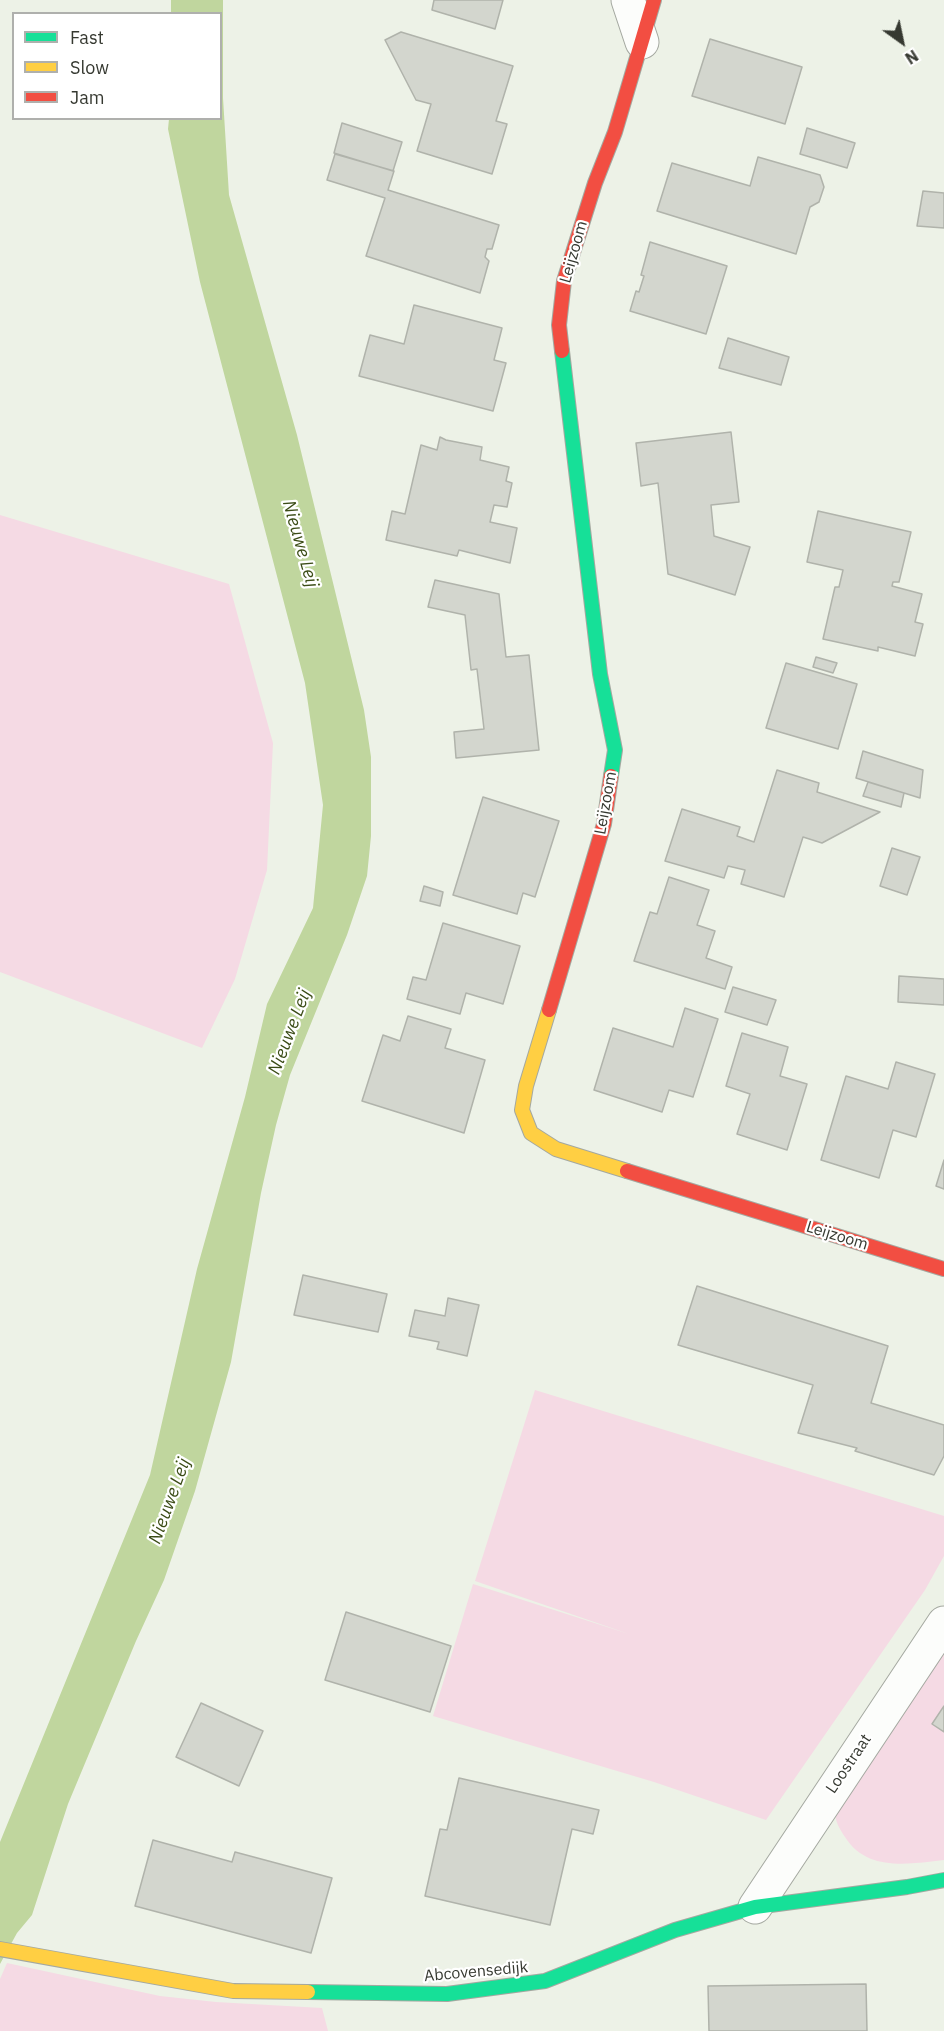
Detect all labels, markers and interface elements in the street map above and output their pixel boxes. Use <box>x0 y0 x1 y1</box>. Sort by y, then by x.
legend <box>12 12 222 120</box>
north arrow <box>872 12 932 72</box>
text: Fast <box>70 26 104 49</box>
text: N <box>901 46 922 69</box>
text: Slow <box>70 56 109 79</box>
text: Jam <box>70 86 105 109</box>
street label: Leijzoom <box>556 219 592 285</box>
water label: Nieuwe Leij <box>277 498 323 590</box>
street label: Leijzoom <box>591 770 621 836</box>
water label: Nieuwe Leij <box>264 986 316 1078</box>
street label: Leijzoom <box>804 1217 870 1255</box>
water label: Nieuwe Leij <box>145 1455 195 1547</box>
street label: Loostraat <box>822 1731 876 1797</box>
street label: Abcovensedijk <box>423 1958 529 1986</box>

